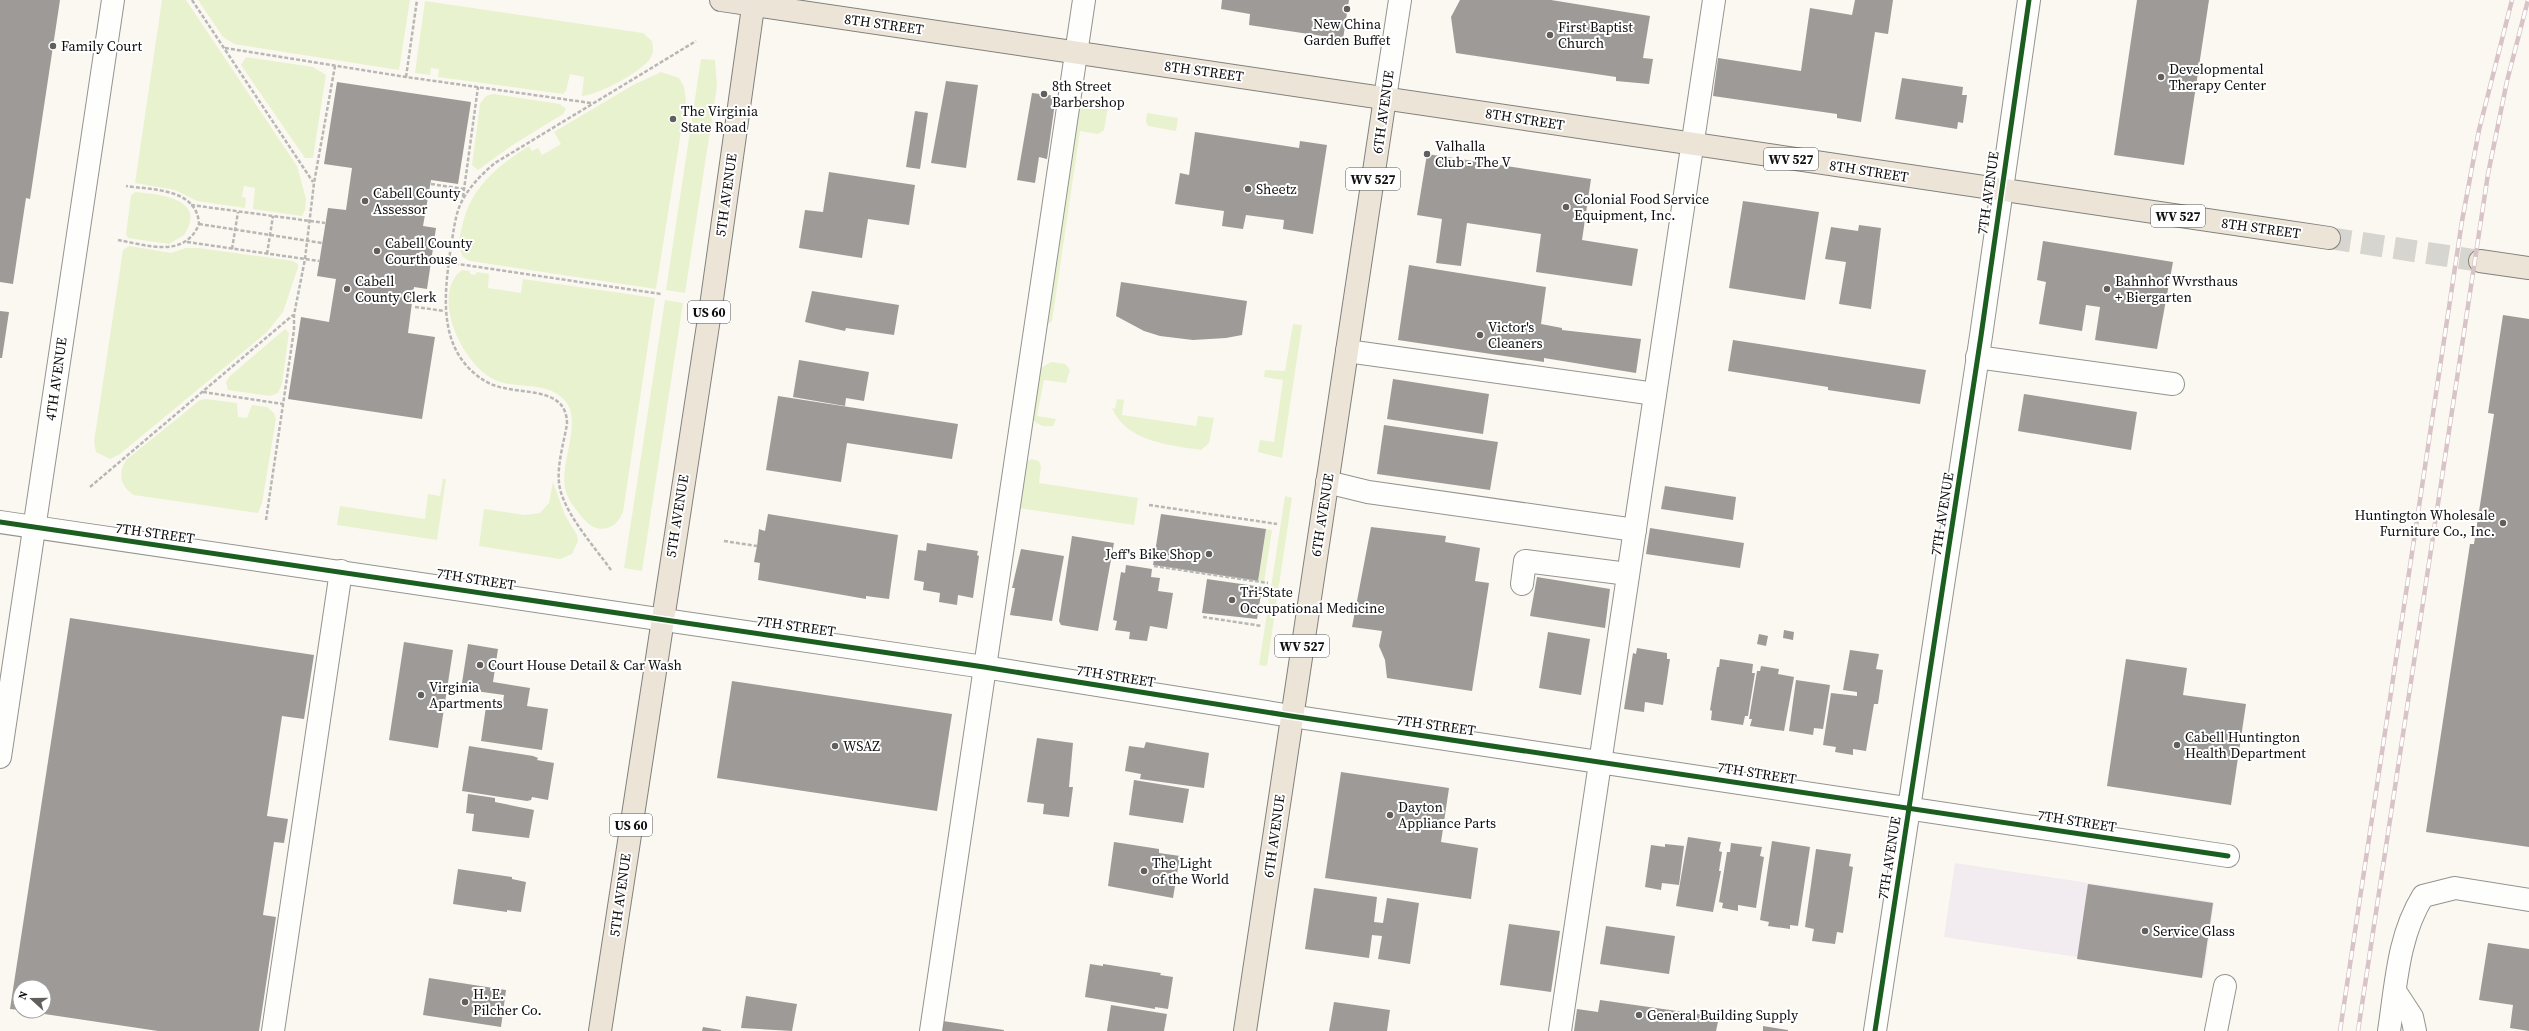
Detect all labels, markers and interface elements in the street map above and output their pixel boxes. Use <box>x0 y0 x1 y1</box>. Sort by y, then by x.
marker: New China Garden Buffet <box>1342 4 1352 14</box>
street label: 8TH STREET <box>843 9 925 40</box>
place label: New China Garden Buffet <box>1304 14 1391 50</box>
place label: First Baptist Church <box>1558 17 1633 53</box>
marker: First Baptist Church <box>1545 30 1555 40</box>
place label: Family Court <box>61 36 143 56</box>
marker: Family Court <box>48 41 58 51</box>
street label: 8TH STREET <box>1163 56 1245 87</box>
place label: Developmental Therapy Center <box>2169 59 2266 95</box>
street label: 6TH AVENUE <box>1367 69 1399 155</box>
marker: Developmental Therapy Center <box>2156 72 2166 82</box>
place label: 8th Street Barbershop <box>1052 76 1125 112</box>
marker: 8th Street Barbershop <box>1039 89 1049 99</box>
place label: The Virginia State Road <box>681 101 759 137</box>
street label: 8TH STREET <box>1484 103 1566 135</box>
marker: The Virginia State Road <box>668 114 678 124</box>
place label: Valhalla Club - The V <box>1435 136 1512 172</box>
road number: WV 527 <box>1764 148 1818 170</box>
marker: Valhalla Club - The V <box>1422 149 1432 159</box>
street label: 7TH AVENUE <box>1972 150 2004 236</box>
street label: 5TH AVENUE <box>710 152 742 238</box>
street label: 8TH STREET <box>1828 155 1910 187</box>
road number: WV 527 <box>1346 168 1400 190</box>
place label: Sheetz <box>1256 179 1297 199</box>
place label: Cabell County Assessor <box>373 183 461 219</box>
marker: Sheetz <box>1243 184 1253 194</box>
place label: Colonial Food Service Equipment, Inc. <box>1574 189 1709 225</box>
marker: Cabell County Assessor <box>360 196 370 206</box>
marker: Colonial Food Service Equipment, Inc. <box>1561 202 1571 212</box>
road number: WV 527 <box>2151 205 2205 227</box>
street label: 8TH STREET <box>2220 213 2302 244</box>
place label: Cabell County Courthouse <box>385 233 473 269</box>
marker: Cabell County Courthouse <box>372 246 382 256</box>
place label: Cabell County Clerk <box>355 271 437 307</box>
place label: Bahnhof Wvrsthaus + Biergarten <box>2115 271 2238 307</box>
marker: Cabell County Clerk <box>342 284 352 294</box>
marker: Bahnhof Wvrsthaus + Biergarten <box>2102 284 2112 294</box>
road number: US 60 <box>688 301 730 323</box>
place label: Victor's Cleaners <box>1488 317 1543 353</box>
marker: Victor's Cleaners <box>1475 330 1485 340</box>
street label: 4TH AVENUE <box>40 336 72 422</box>
street label: 7TH AVENUE <box>1926 471 1958 557</box>
street label: 6TH AVENUE <box>1306 472 1338 558</box>
street label: 5TH AVENUE <box>661 473 693 559</box>
place label: Huntington Wholesale Furniture Co., Inc. <box>2354 505 2495 541</box>
street label: 7TH STREET <box>114 518 196 549</box>
marker: Huntington Wholesale Furniture Co., Inc. <box>2498 518 2508 528</box>
place label: Jeff's Bike Shop <box>1104 544 1201 564</box>
marker: Jeff's Bike Shop <box>1204 549 1214 559</box>
street label: 7TH STREET <box>435 563 517 595</box>
place label: Tri-State Occupational Medicine <box>1240 582 1385 618</box>
marker: Tri-State Occupational Medicine <box>1227 595 1237 605</box>
street label: 7TH STREET <box>755 611 837 642</box>
road number: WV 527 <box>1275 635 1329 657</box>
place label: Court House Detail & Car Wash <box>488 655 682 675</box>
marker: Court House Detail & Car Wash <box>475 660 485 670</box>
street label: 7TH STREET <box>1075 660 1157 692</box>
place label: Virginia Apartments <box>429 677 503 713</box>
marker: Virginia Apartments <box>416 690 426 700</box>
street label: 7TH STREET <box>1395 710 1477 741</box>
place label: Cabell Huntington Health Department <box>2185 727 2306 763</box>
place label: WSAZ <box>843 736 880 756</box>
marker: Cabell Huntington Health Department <box>2172 740 2182 750</box>
marker: WSAZ <box>830 741 840 751</box>
street label: 7TH STREET <box>1716 757 1798 789</box>
street label: 6TH AVENUE <box>1258 793 1290 879</box>
place label: Dayton Appliance Parts <box>1398 797 1496 833</box>
street label: 7TH STREET <box>2036 805 2118 837</box>
marker: Dayton Appliance Parts <box>1385 810 1395 820</box>
road number: US 60 <box>610 814 652 836</box>
street label: 7TH AVENUE <box>1873 815 1905 901</box>
street label: 5TH AVENUE <box>604 852 636 938</box>
place label: The Light of the World <box>1152 853 1229 889</box>
marker: The Light of the World <box>1139 866 1149 876</box>
place label: Service Glass <box>2153 921 2235 941</box>
marker: Service Glass <box>2140 926 2150 936</box>
north arrow <box>12 979 52 1019</box>
place label: H. E. Pilcher Co. <box>473 984 542 1020</box>
text: N <box>15 989 32 1002</box>
marker: H. E. Pilcher Co. <box>460 997 470 1007</box>
place label: General Building Supply <box>1647 1005 1799 1025</box>
marker: General Building Supply <box>1634 1010 1644 1020</box>

